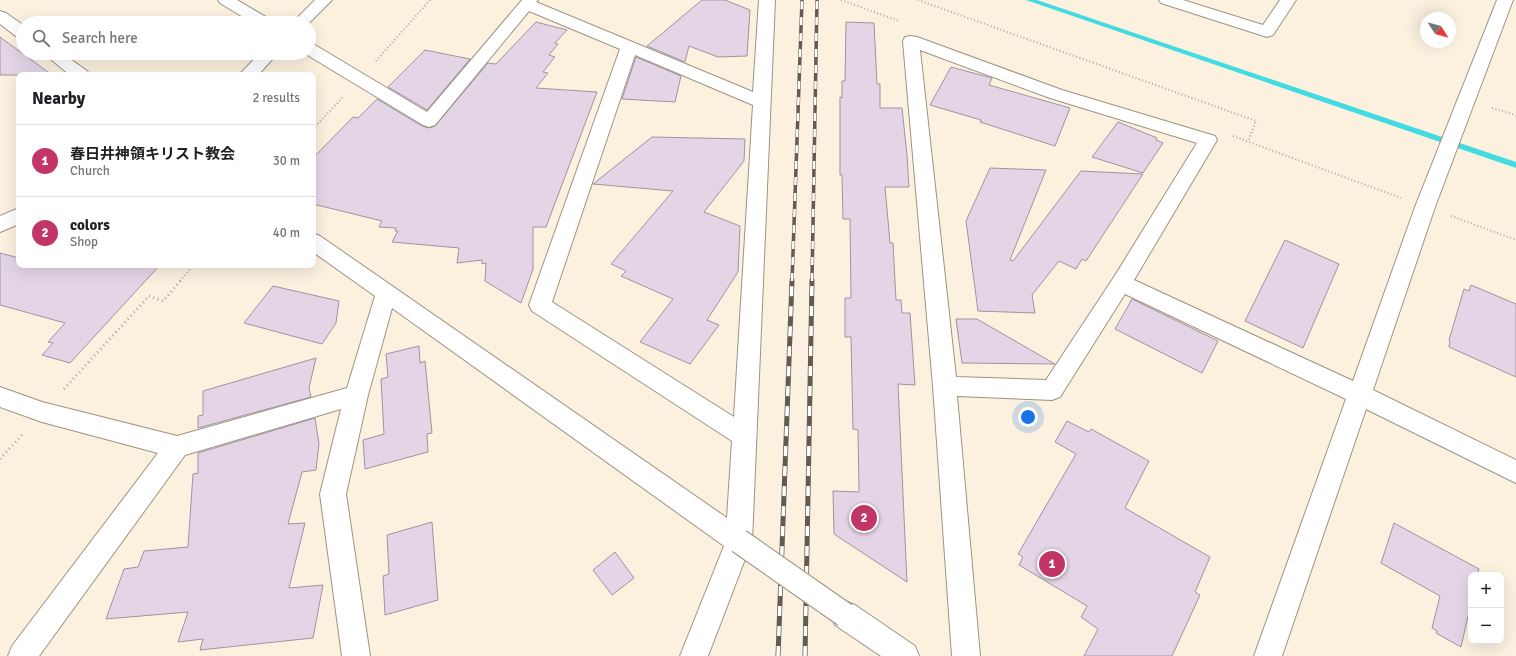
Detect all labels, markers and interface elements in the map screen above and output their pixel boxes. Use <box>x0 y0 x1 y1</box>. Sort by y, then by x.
north arrow <box>1420 12 1456 48</box>
search box <box>16 16 316 60</box>
icon: search <box>30 27 52 49</box>
text: Search here <box>62 29 138 47</box>
text: Nearby <box>32 88 85 109</box>
text: 2 results <box>252 90 300 106</box>
text: 春日井神領キリスト教会 <box>70 145 235 163</box>
text: 1 <box>41 153 49 169</box>
text: 30 m <box>273 153 300 169</box>
text: Church <box>70 163 110 179</box>
text: colors <box>70 216 110 234</box>
text: 2 <box>41 225 49 241</box>
text: 40 m <box>273 225 300 241</box>
text: Shop <box>70 234 98 250</box>
your location <box>1018 407 1038 427</box>
pin: 2 <box>851 503 877 533</box>
pin: 1 <box>1039 549 1065 579</box>
map controls <box>1468 572 1504 644</box>
button: + <box>1468 572 1504 608</box>
button: − <box>1468 608 1504 644</box>

